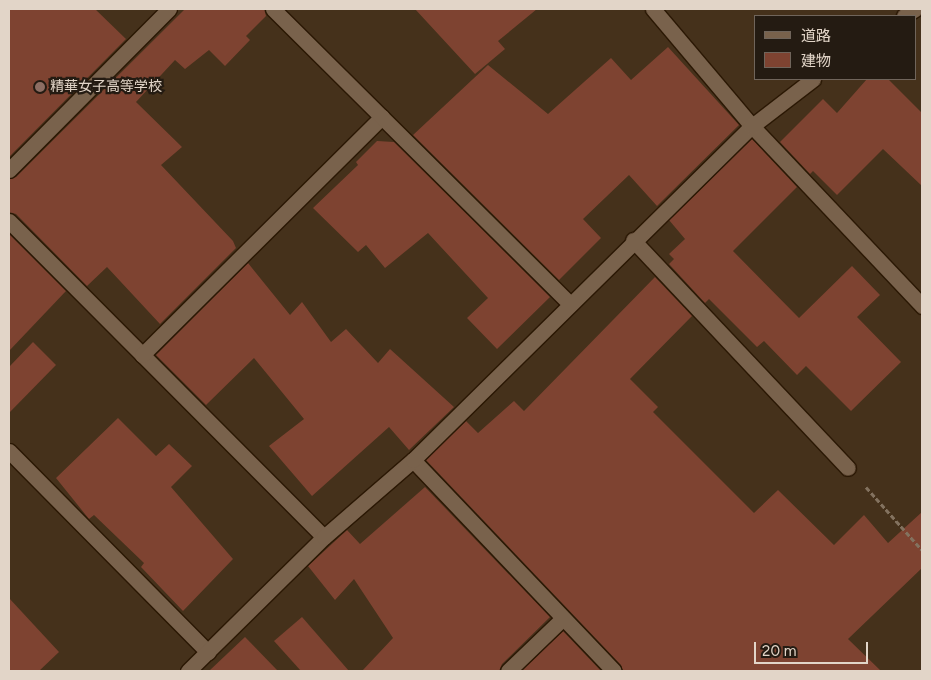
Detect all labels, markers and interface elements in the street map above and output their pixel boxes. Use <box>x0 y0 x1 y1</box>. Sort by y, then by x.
legend <box>754 15 916 80</box>
text: 道路 <box>801 27 831 45</box>
text: 建物 <box>801 52 831 70</box>
place label: 精華女子高等学校 <box>50 79 162 95</box>
marker: 精華女子高等学校 <box>34 81 46 93</box>
scale bar <box>756 632 870 664</box>
text: 20 m <box>762 642 796 660</box>

